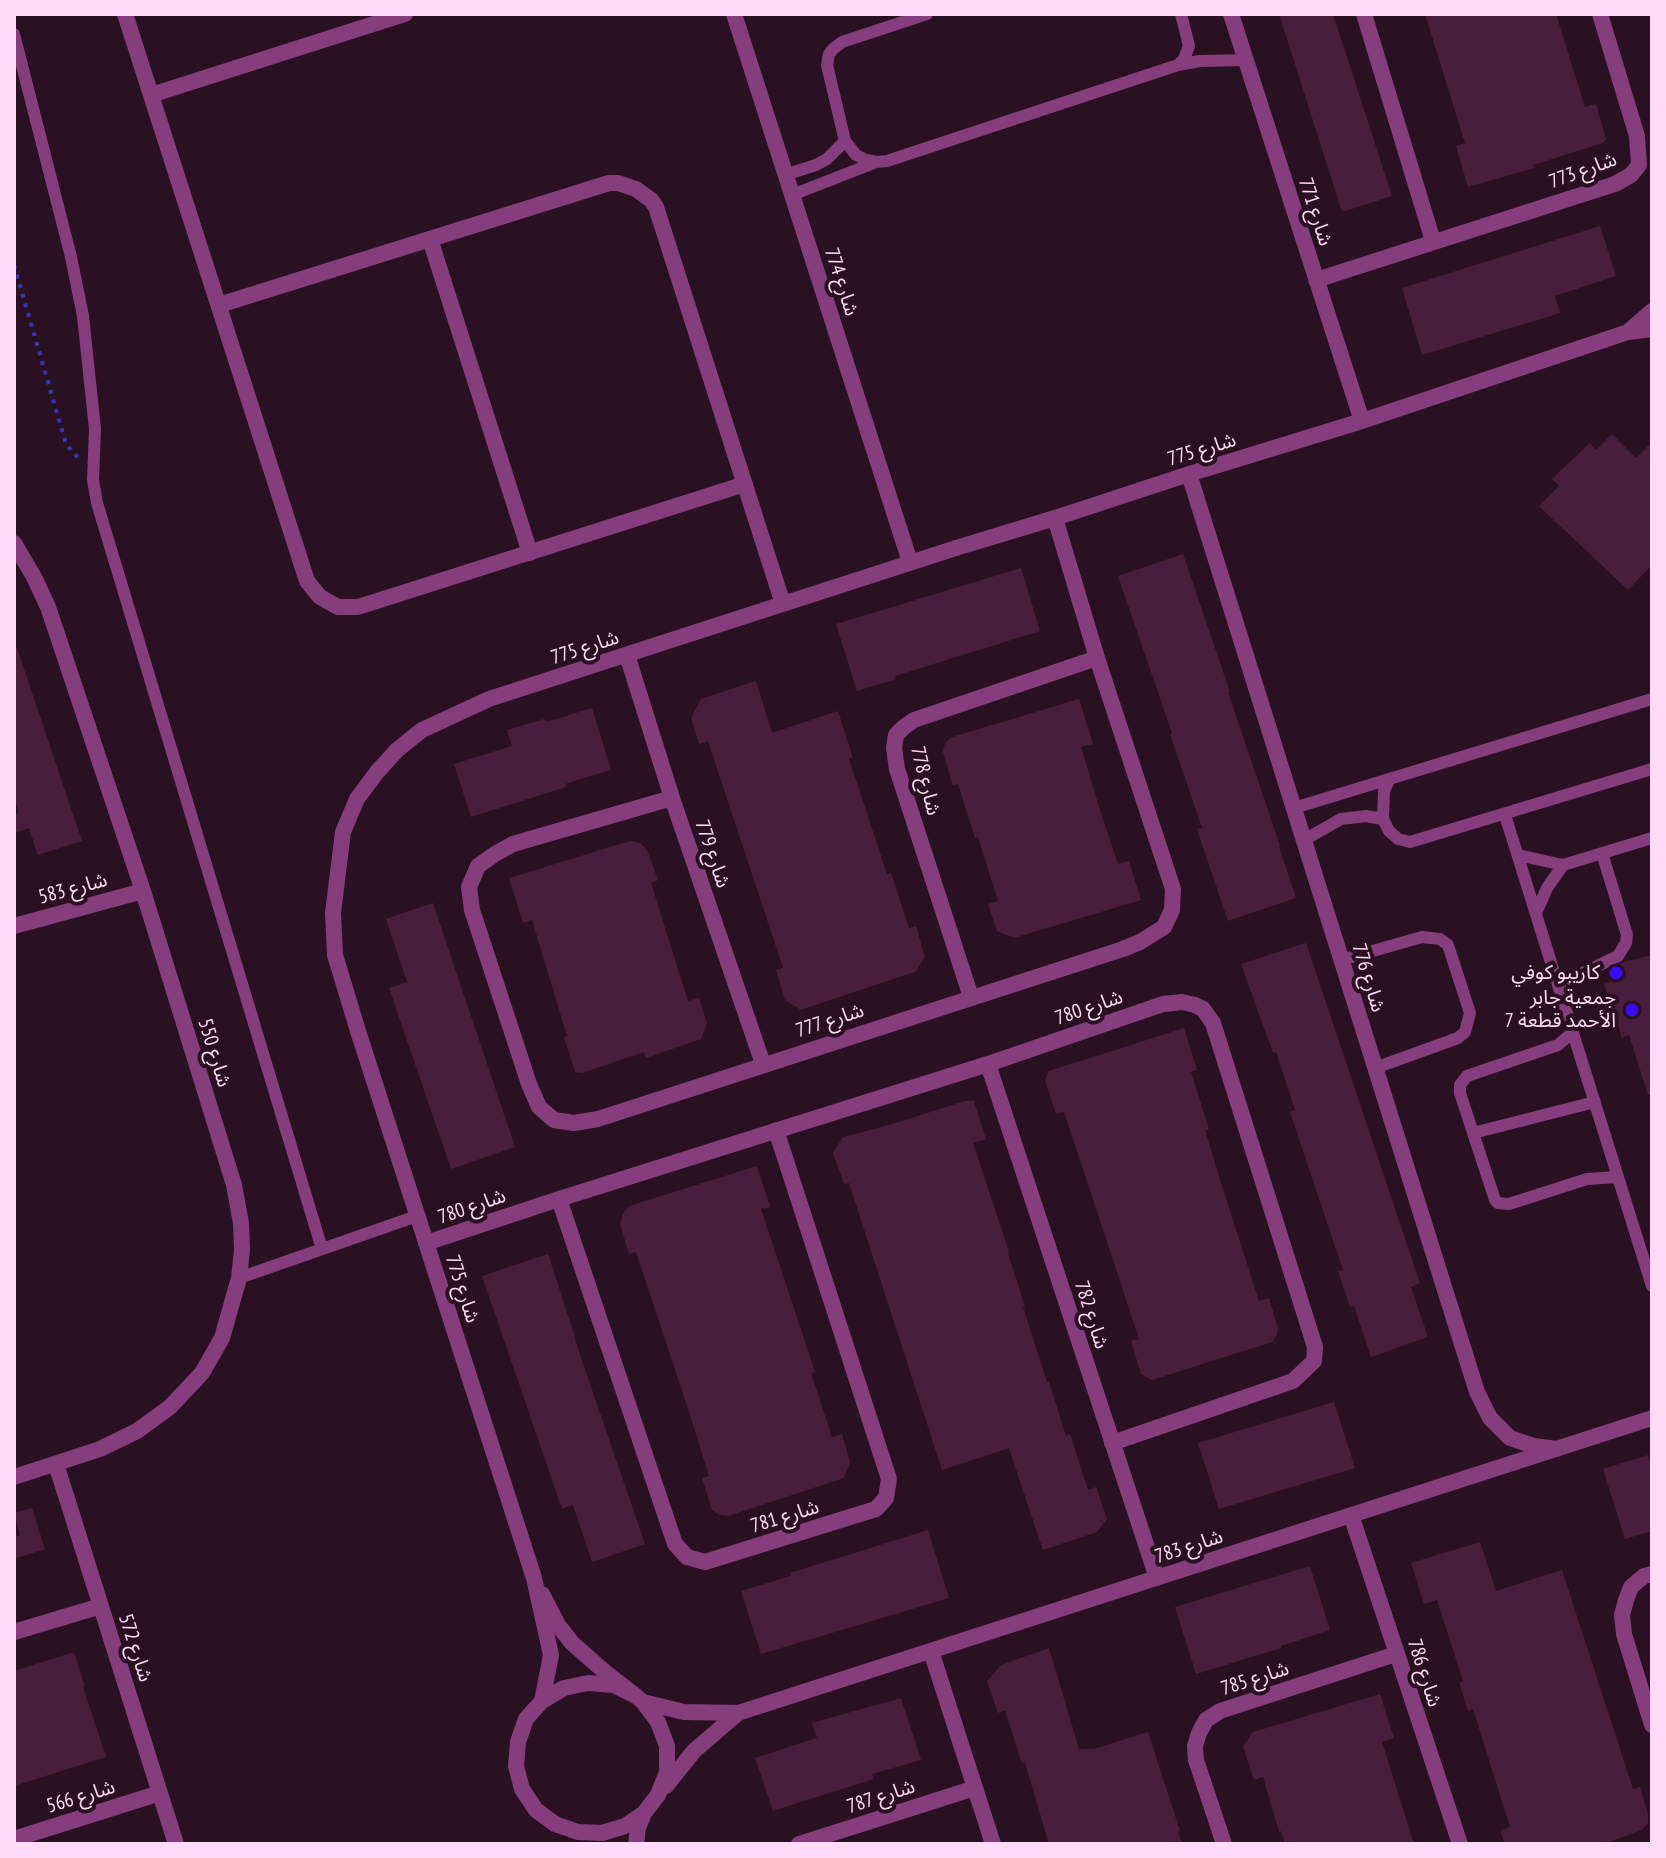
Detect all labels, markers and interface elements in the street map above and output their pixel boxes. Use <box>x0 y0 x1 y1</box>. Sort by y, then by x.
street label: شارع 773 <box>1546 148 1620 194</box>
street label: شارع 771 <box>1293 175 1337 249</box>
street label: شارع 774 <box>819 245 863 319</box>
street label: شارع 775 <box>1165 428 1239 472</box>
street label: شارع 775 <box>548 626 622 670</box>
street label: شارع 778 <box>905 744 945 818</box>
street label: شارع 779 <box>689 817 735 891</box>
street label: شارع 583 <box>36 868 110 910</box>
street label: شارع 776 <box>1346 941 1390 1015</box>
place label: كاريبو كوفي <box>1511 961 1600 985</box>
marker: كاريبو كوفي <box>1607 964 1625 982</box>
street label: شارع 780 <box>1052 985 1126 1031</box>
place label: جمعية جابر الأحمد قطعة 7 <box>1505 986 1616 1033</box>
street label: شارع 777 <box>793 999 867 1043</box>
marker: جمعية جابر الأحمد قطعة 7 <box>1623 1001 1641 1019</box>
street label: شارع 550 <box>192 1016 236 1090</box>
street label: شارع 780 <box>435 1184 509 1230</box>
street label: شارع 775 <box>440 1252 484 1326</box>
street label: شارع 782 <box>1069 1278 1113 1352</box>
street label: شارع 781 <box>748 1495 822 1539</box>
street label: شارع 783 <box>1152 1525 1226 1569</box>
street label: شارع 572 <box>113 1611 157 1685</box>
street label: شارع 786 <box>1402 1636 1446 1710</box>
street label: شارع 785 <box>1218 1657 1292 1701</box>
street label: شارع 566 <box>44 1775 118 1819</box>
street label: شارع 787 <box>844 1775 918 1819</box>

